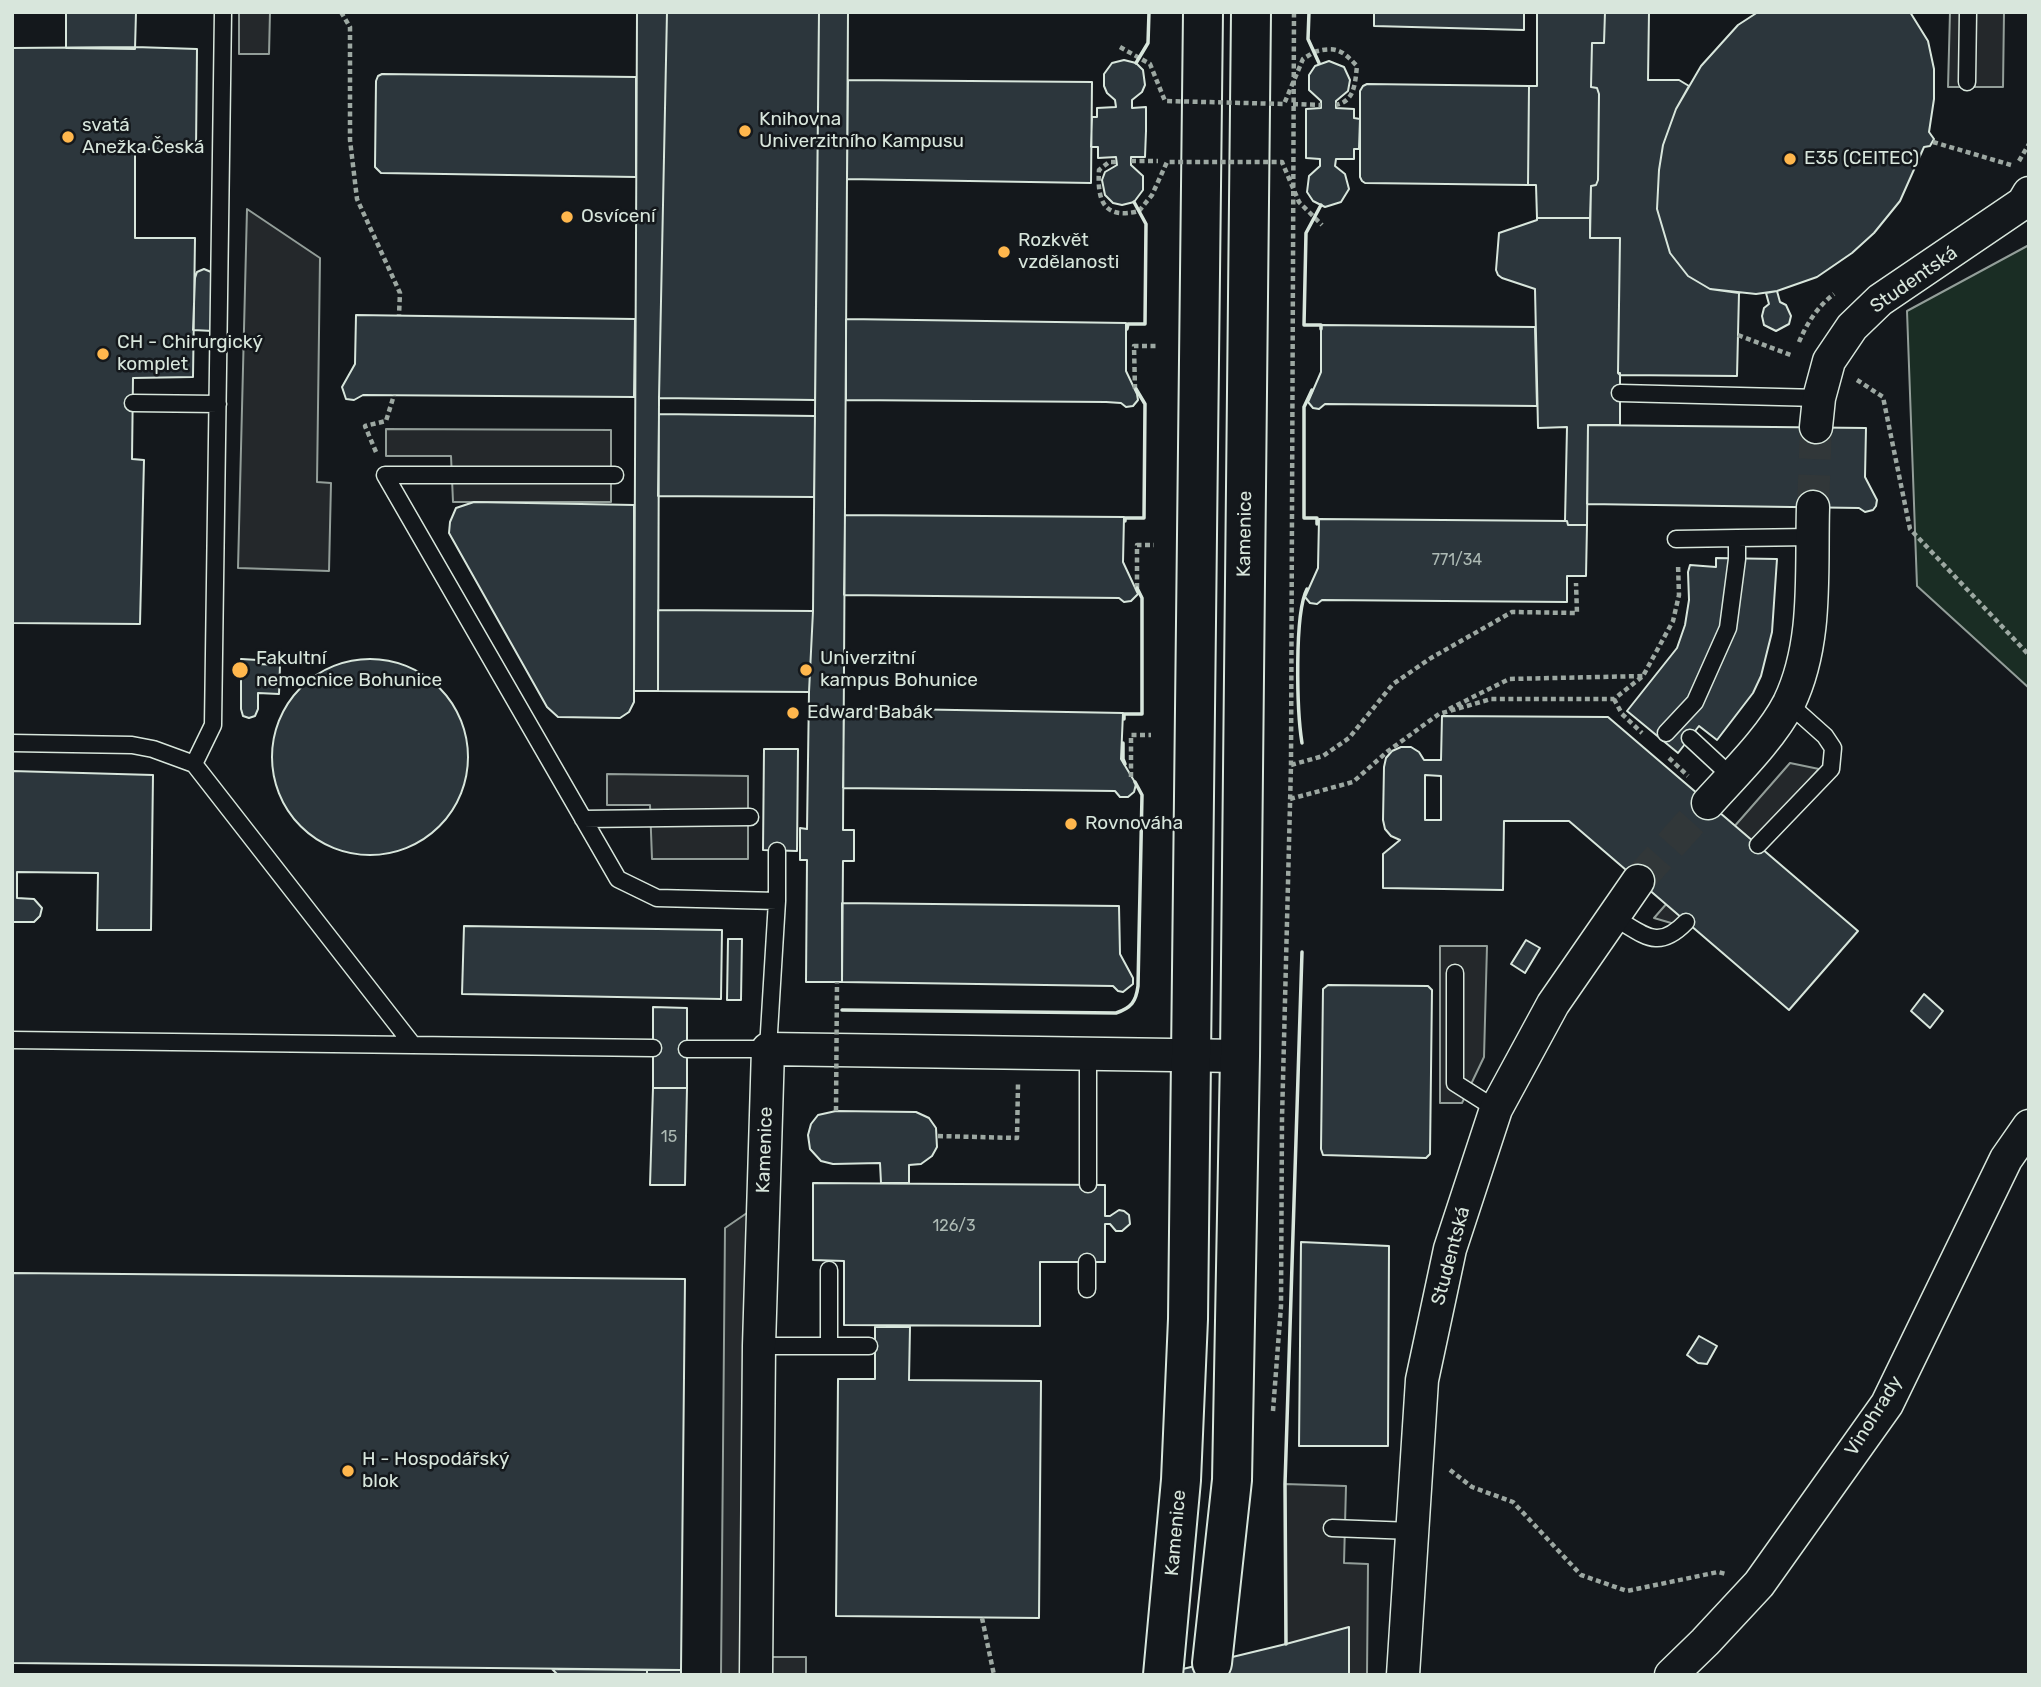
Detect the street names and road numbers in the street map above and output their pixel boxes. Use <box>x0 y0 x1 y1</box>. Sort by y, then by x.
street label: Studentská <box>1866 242 1962 318</box>
street label: Kamenice <box>1233 491 1257 577</box>
street label: Kamenice <box>752 1106 778 1194</box>
street label: Studentská <box>1427 1204 1475 1308</box>
street label: Vinohrady <box>1840 1372 1908 1460</box>
street label: Kamenice <box>1161 1489 1191 1577</box>

